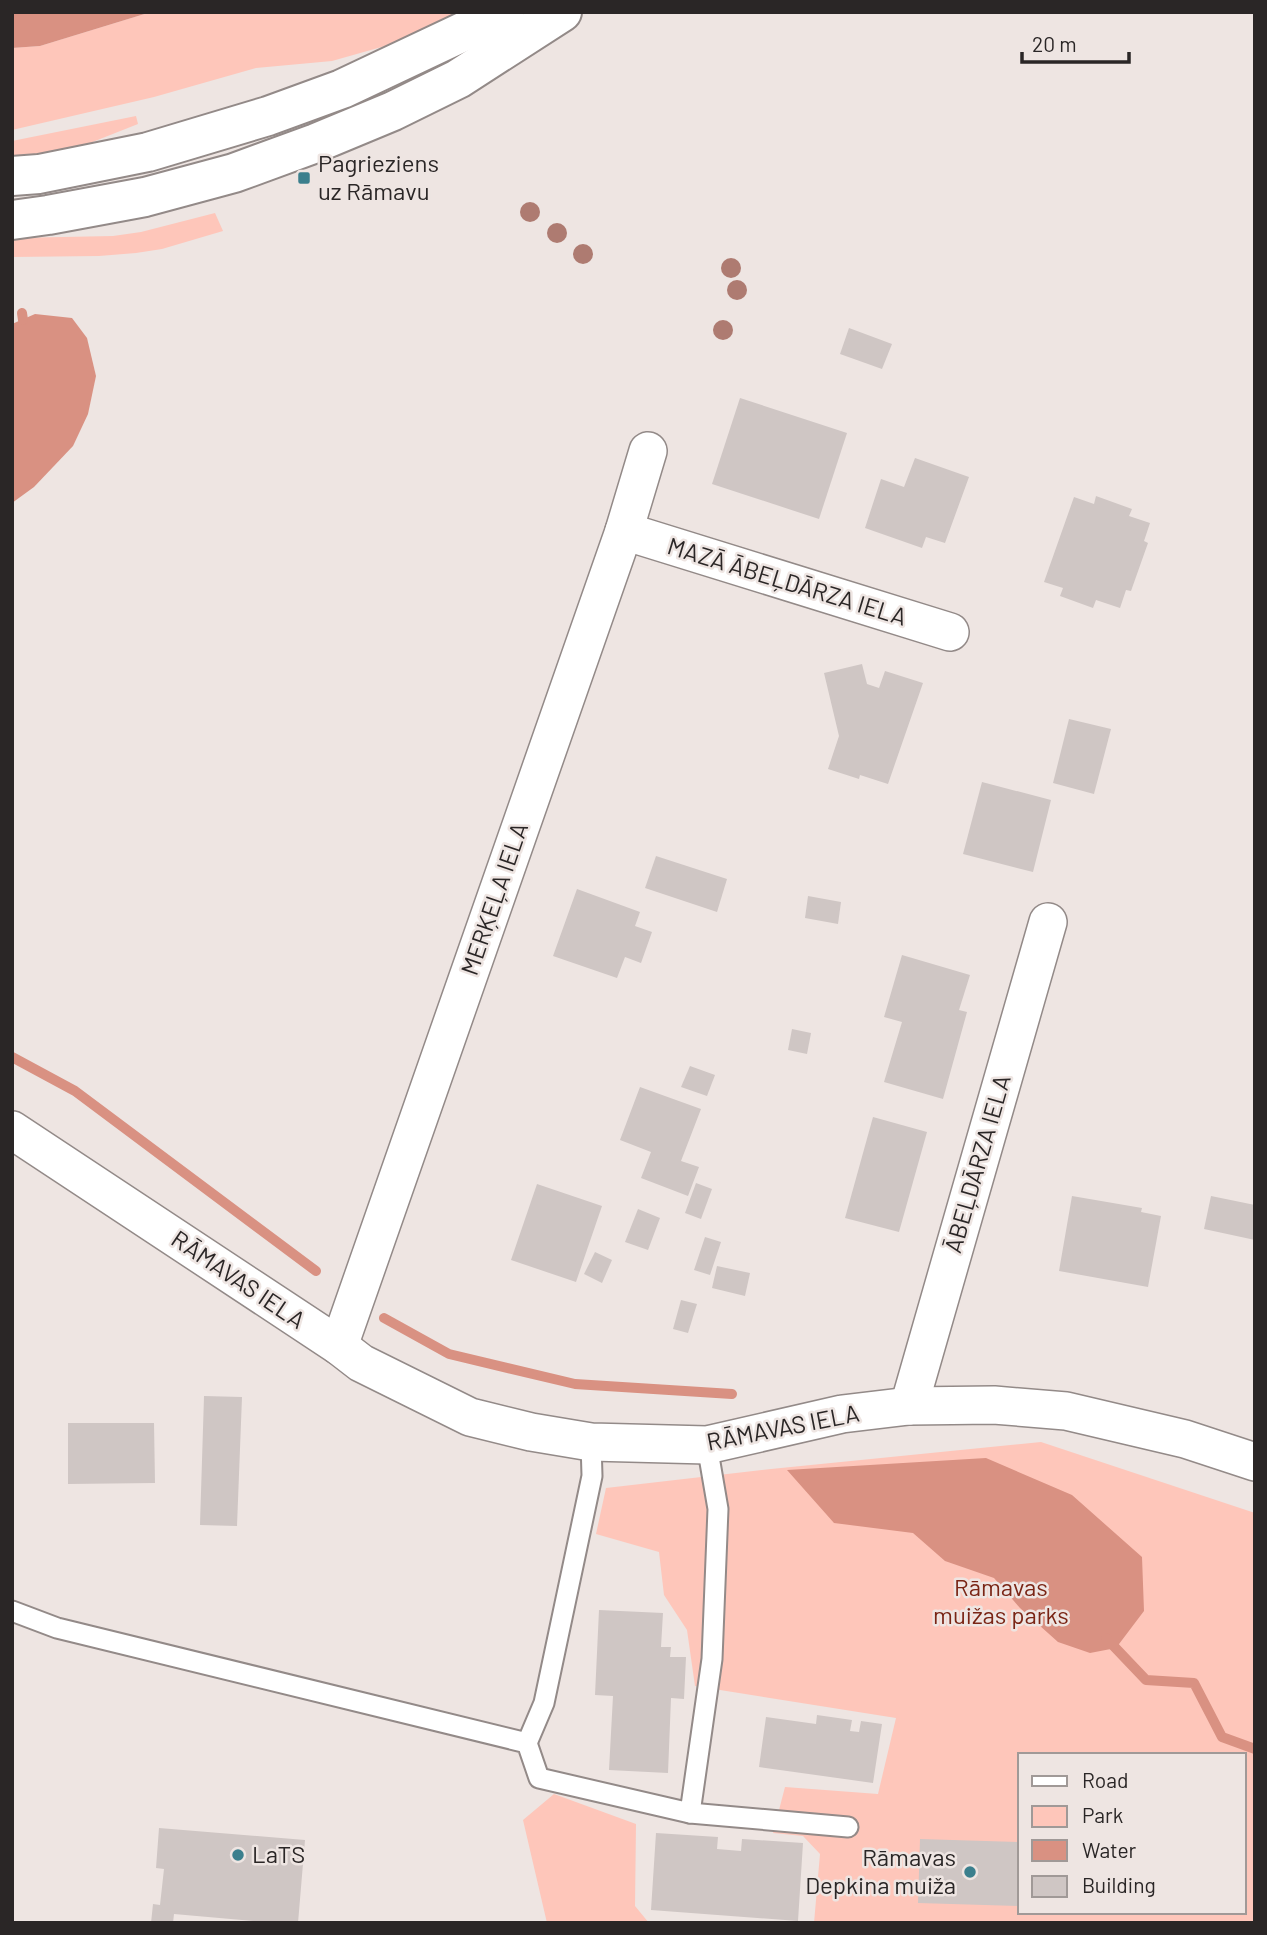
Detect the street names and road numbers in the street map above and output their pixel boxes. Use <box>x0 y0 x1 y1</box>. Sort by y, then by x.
street label: MAZĀ ĀBEĻDĀRZA IELA <box>664 530 911 631</box>
street label: MERĶEĻA IELA <box>454 818 533 979</box>
street label: ĀBEĻDĀRZA IELA <box>937 1071 1016 1256</box>
street label: RĀMAVAS IELA <box>166 1223 311 1334</box>
street label: RĀMAVAS IELA <box>704 1397 862 1456</box>

